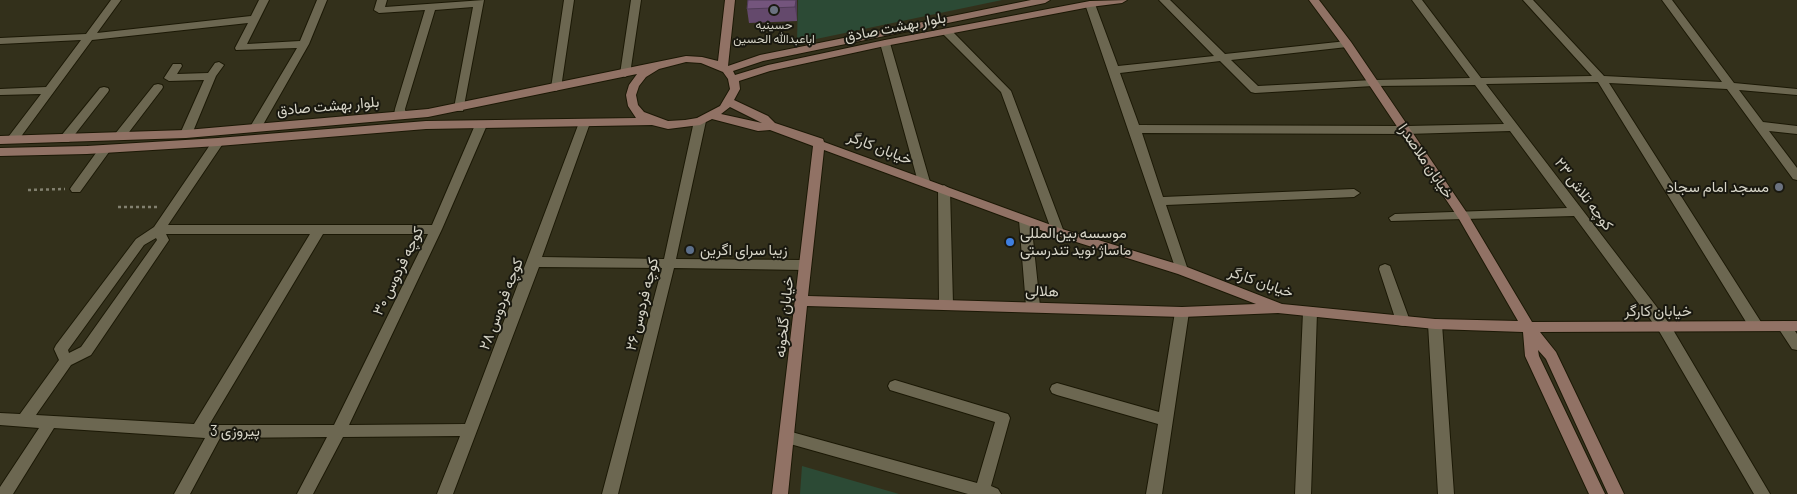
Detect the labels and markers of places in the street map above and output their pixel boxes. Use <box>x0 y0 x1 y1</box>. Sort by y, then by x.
marker: حسینیه اباعبدالله الحسین <box>768 4 780 16</box>
place label: حسینیه اباعبدالله الحسین <box>733 18 815 46</box>
place label: مسجد امام سجاد <box>1667 178 1769 196</box>
marker: مسجد امام سجاد <box>1773 181 1785 193</box>
place label: موسسه بین‌المللی ماساژ نوید تندرستی <box>1020 224 1131 259</box>
marker: موسسه بین‌المللی ماساژ نوید تندرستی <box>1004 236 1016 248</box>
place label: زیبا سرای اگرین <box>700 241 788 259</box>
marker: زیبا سرای اگرین <box>684 244 696 256</box>

